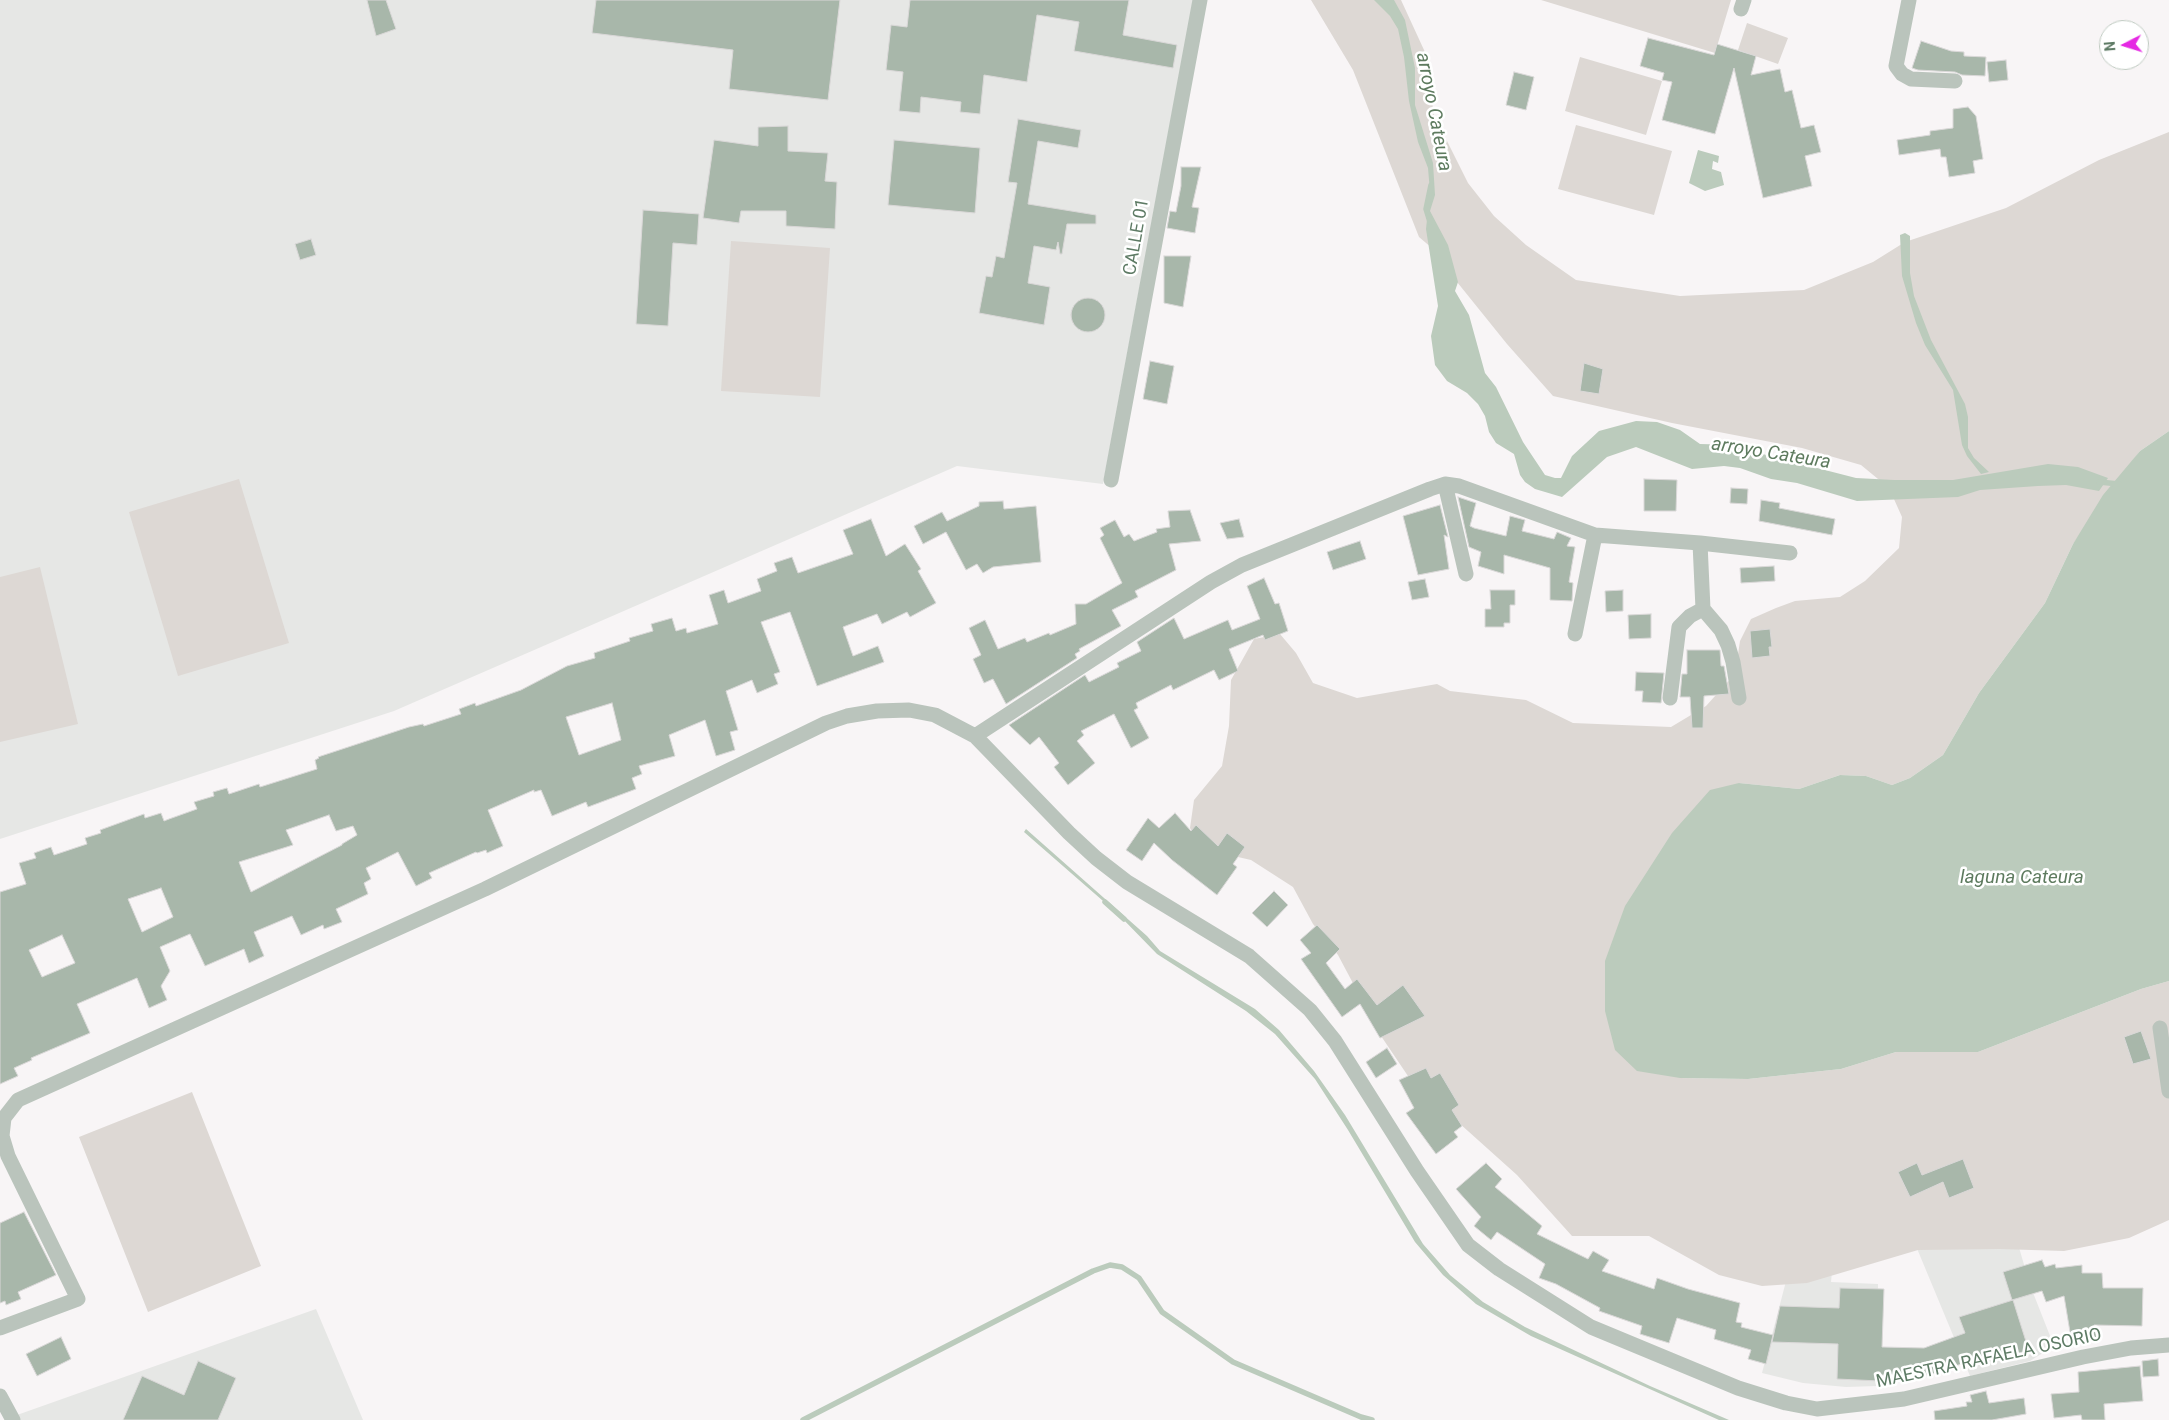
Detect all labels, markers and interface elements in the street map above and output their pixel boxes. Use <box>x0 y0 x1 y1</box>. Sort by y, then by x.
north arrow <box>2099 20 2149 70</box>
text: N <box>2102 41 2118 52</box>
water label: arroyo Cateura <box>1410 51 1456 173</box>
street label: CALLE 01 <box>1120 197 1154 277</box>
water label: arroyo Cateura <box>1710 433 1832 475</box>
water label: laguna Cateura <box>1960 867 2084 889</box>
street label: MAESTRA RAFAELA OSORIO <box>1874 1325 2104 1393</box>

